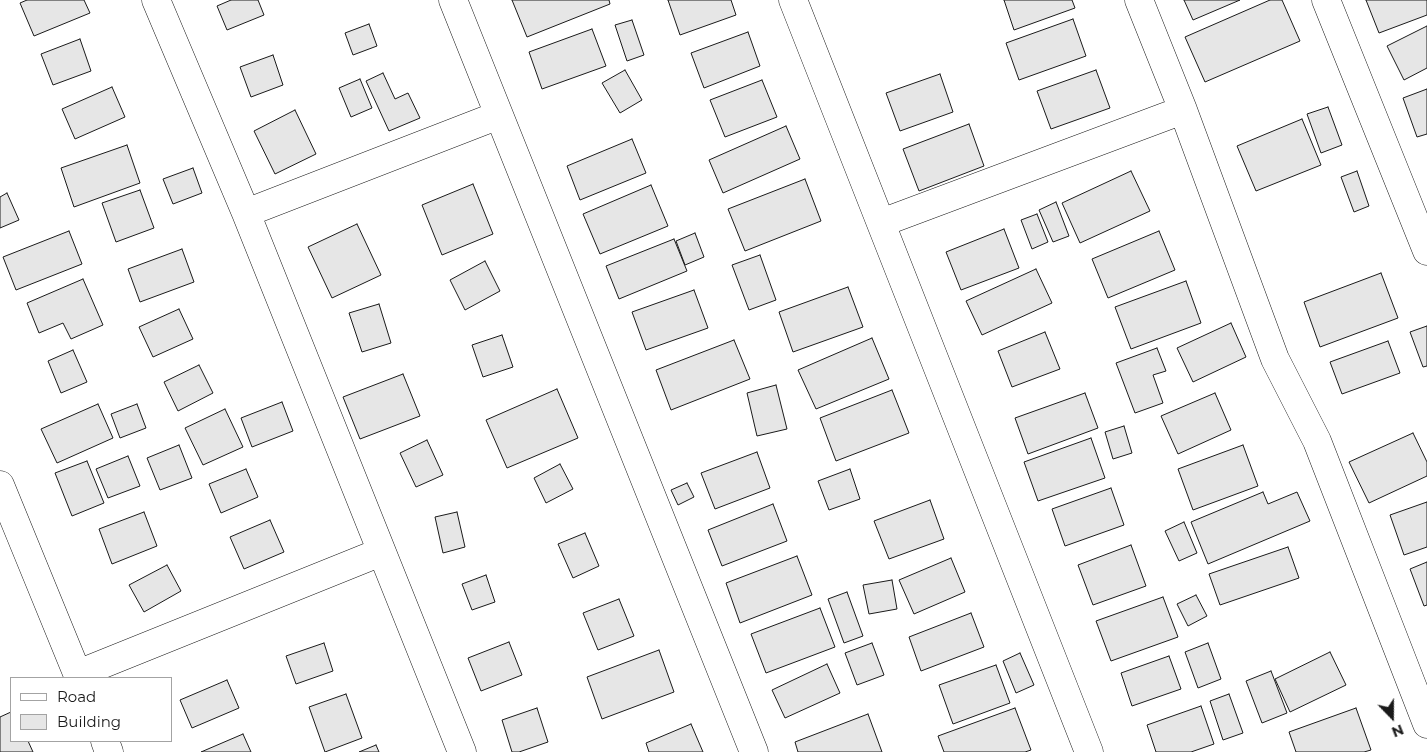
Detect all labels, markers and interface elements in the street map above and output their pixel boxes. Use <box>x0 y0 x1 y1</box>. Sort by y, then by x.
legend <box>10 677 172 742</box>
text: Road <box>57 687 96 706</box>
north arrow <box>1367 692 1417 742</box>
text: Building <box>57 712 121 731</box>
text: N <box>1389 720 1406 741</box>

